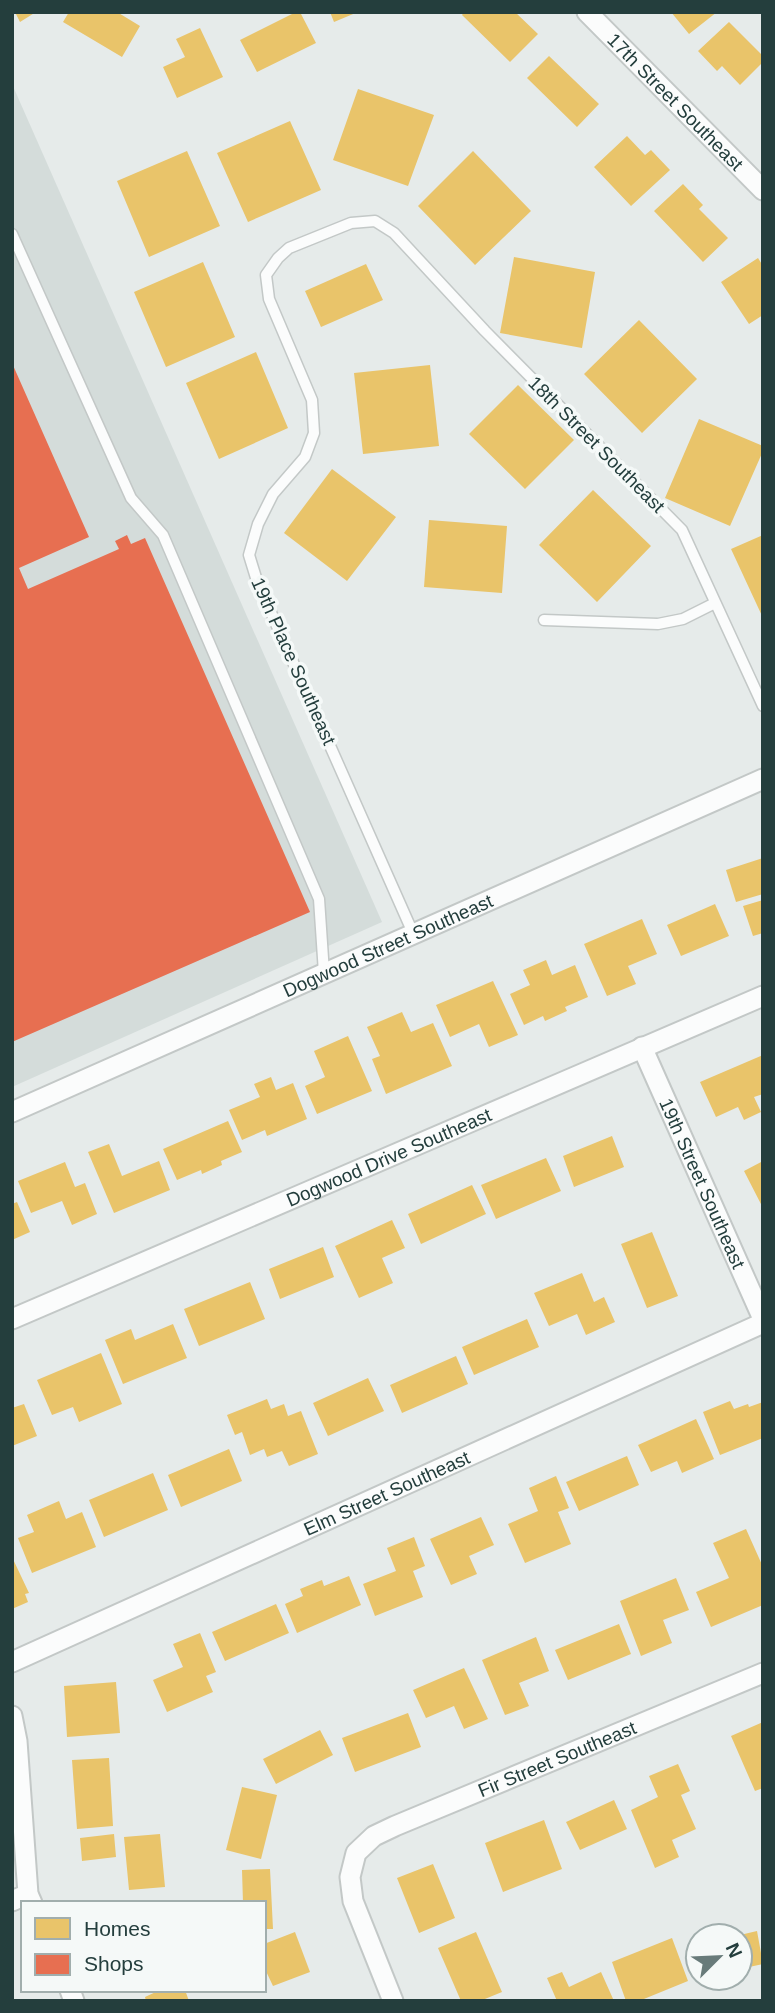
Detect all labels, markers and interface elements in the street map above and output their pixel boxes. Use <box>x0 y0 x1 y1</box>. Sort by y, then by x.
street label: 17th Street Southeast <box>603 29 748 175</box>
street label: 18th Street Southeast <box>524 372 670 517</box>
street label: 19th Place Southeast <box>247 574 340 749</box>
street label: Dogwood Street Southeast <box>280 890 497 1002</box>
street label: 19th Street Southeast <box>655 1095 749 1272</box>
street label: Dogwood Drive Southeast <box>283 1104 495 1211</box>
street label: Elm Street Southeast <box>301 1447 474 1540</box>
street label: Fir Street Southeast <box>475 1717 640 1801</box>
legend <box>21 1901 266 1992</box>
text: Homes <box>84 1917 151 1940</box>
north arrow <box>684 1922 754 1992</box>
text: N <box>722 1940 746 1961</box>
text: Shops <box>84 1952 144 1975</box>

